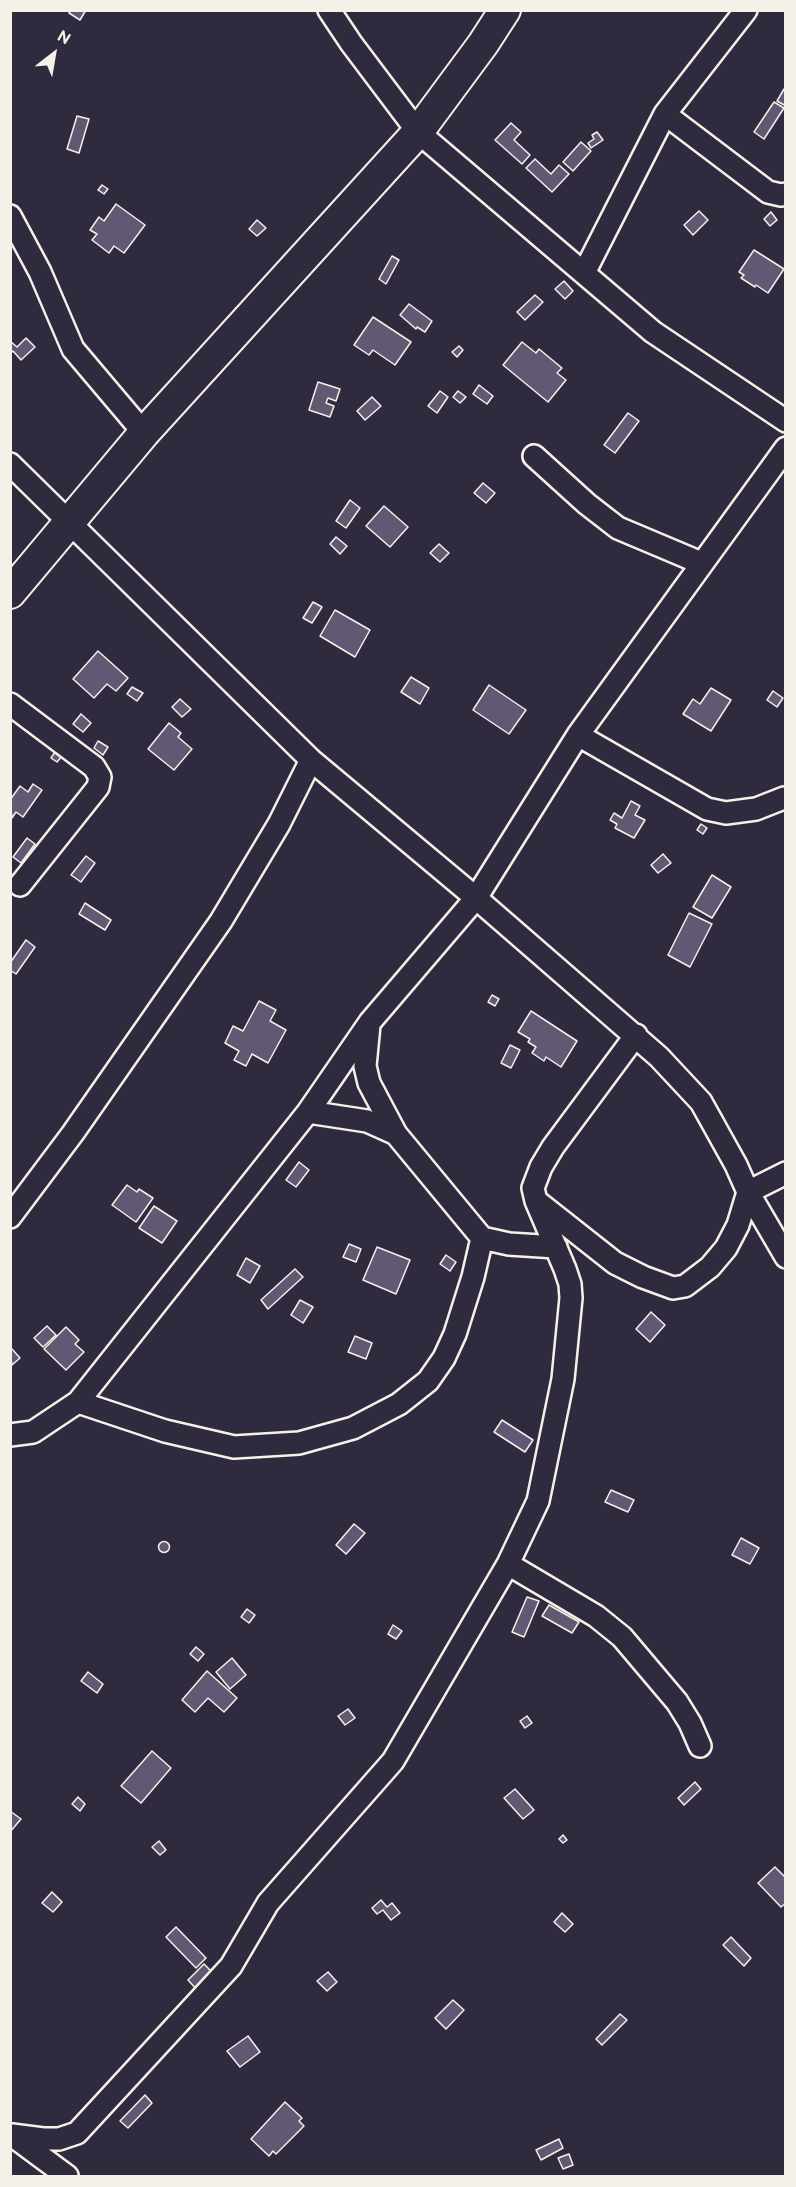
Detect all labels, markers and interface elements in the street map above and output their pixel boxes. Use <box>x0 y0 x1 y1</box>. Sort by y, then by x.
north arrow <box>24 24 84 84</box>
text: N <box>53 27 74 49</box>

